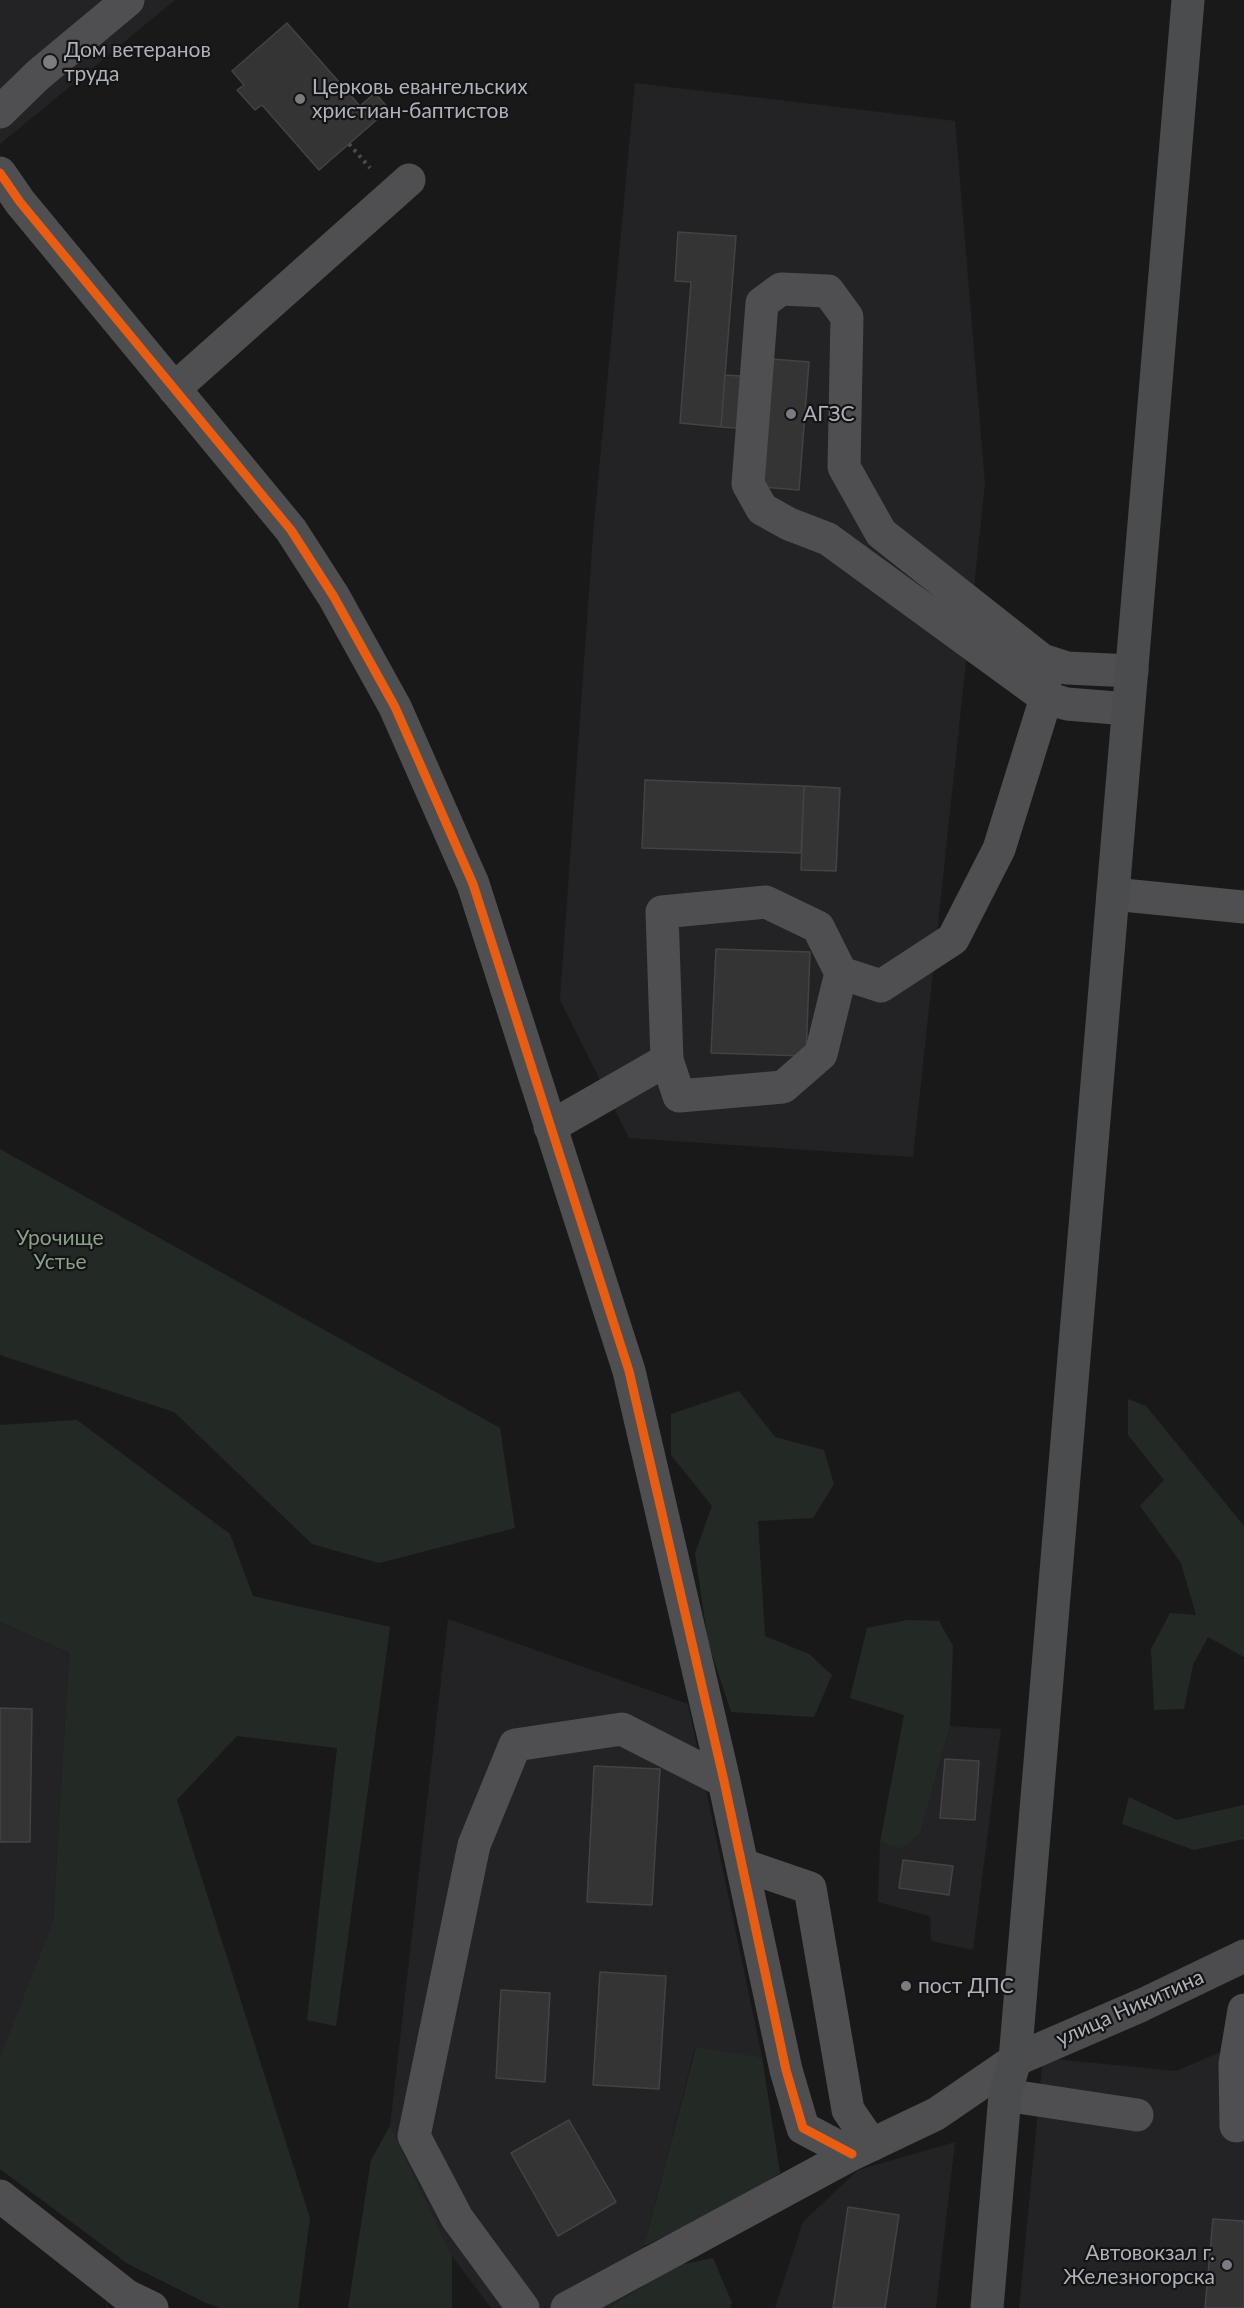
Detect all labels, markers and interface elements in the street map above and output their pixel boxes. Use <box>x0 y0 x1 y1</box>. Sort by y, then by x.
place label: Дом ветеранов труда <box>64 37 211 87</box>
marker: Дом ветеранов труда <box>41 53 59 71</box>
place label: Церковь евангельских христиан-баптистов <box>312 74 528 124</box>
marker: Церковь евангельских христиан-баптистов <box>293 92 307 106</box>
place label: АГЗС <box>803 401 855 427</box>
marker: АГЗС <box>784 407 798 421</box>
park label: Урочище Устье <box>16 1225 104 1275</box>
street label: улица Никитина <box>1052 1964 1208 2052</box>
place label: пост ДПС <box>918 1973 1014 1999</box>
marker: пост ДПС <box>899 1979 913 1993</box>
place label: Автовокзал г. Железногорска <box>1063 2240 1215 2290</box>
marker: Автовокзал г. Железногорска <box>1220 2258 1234 2272</box>

